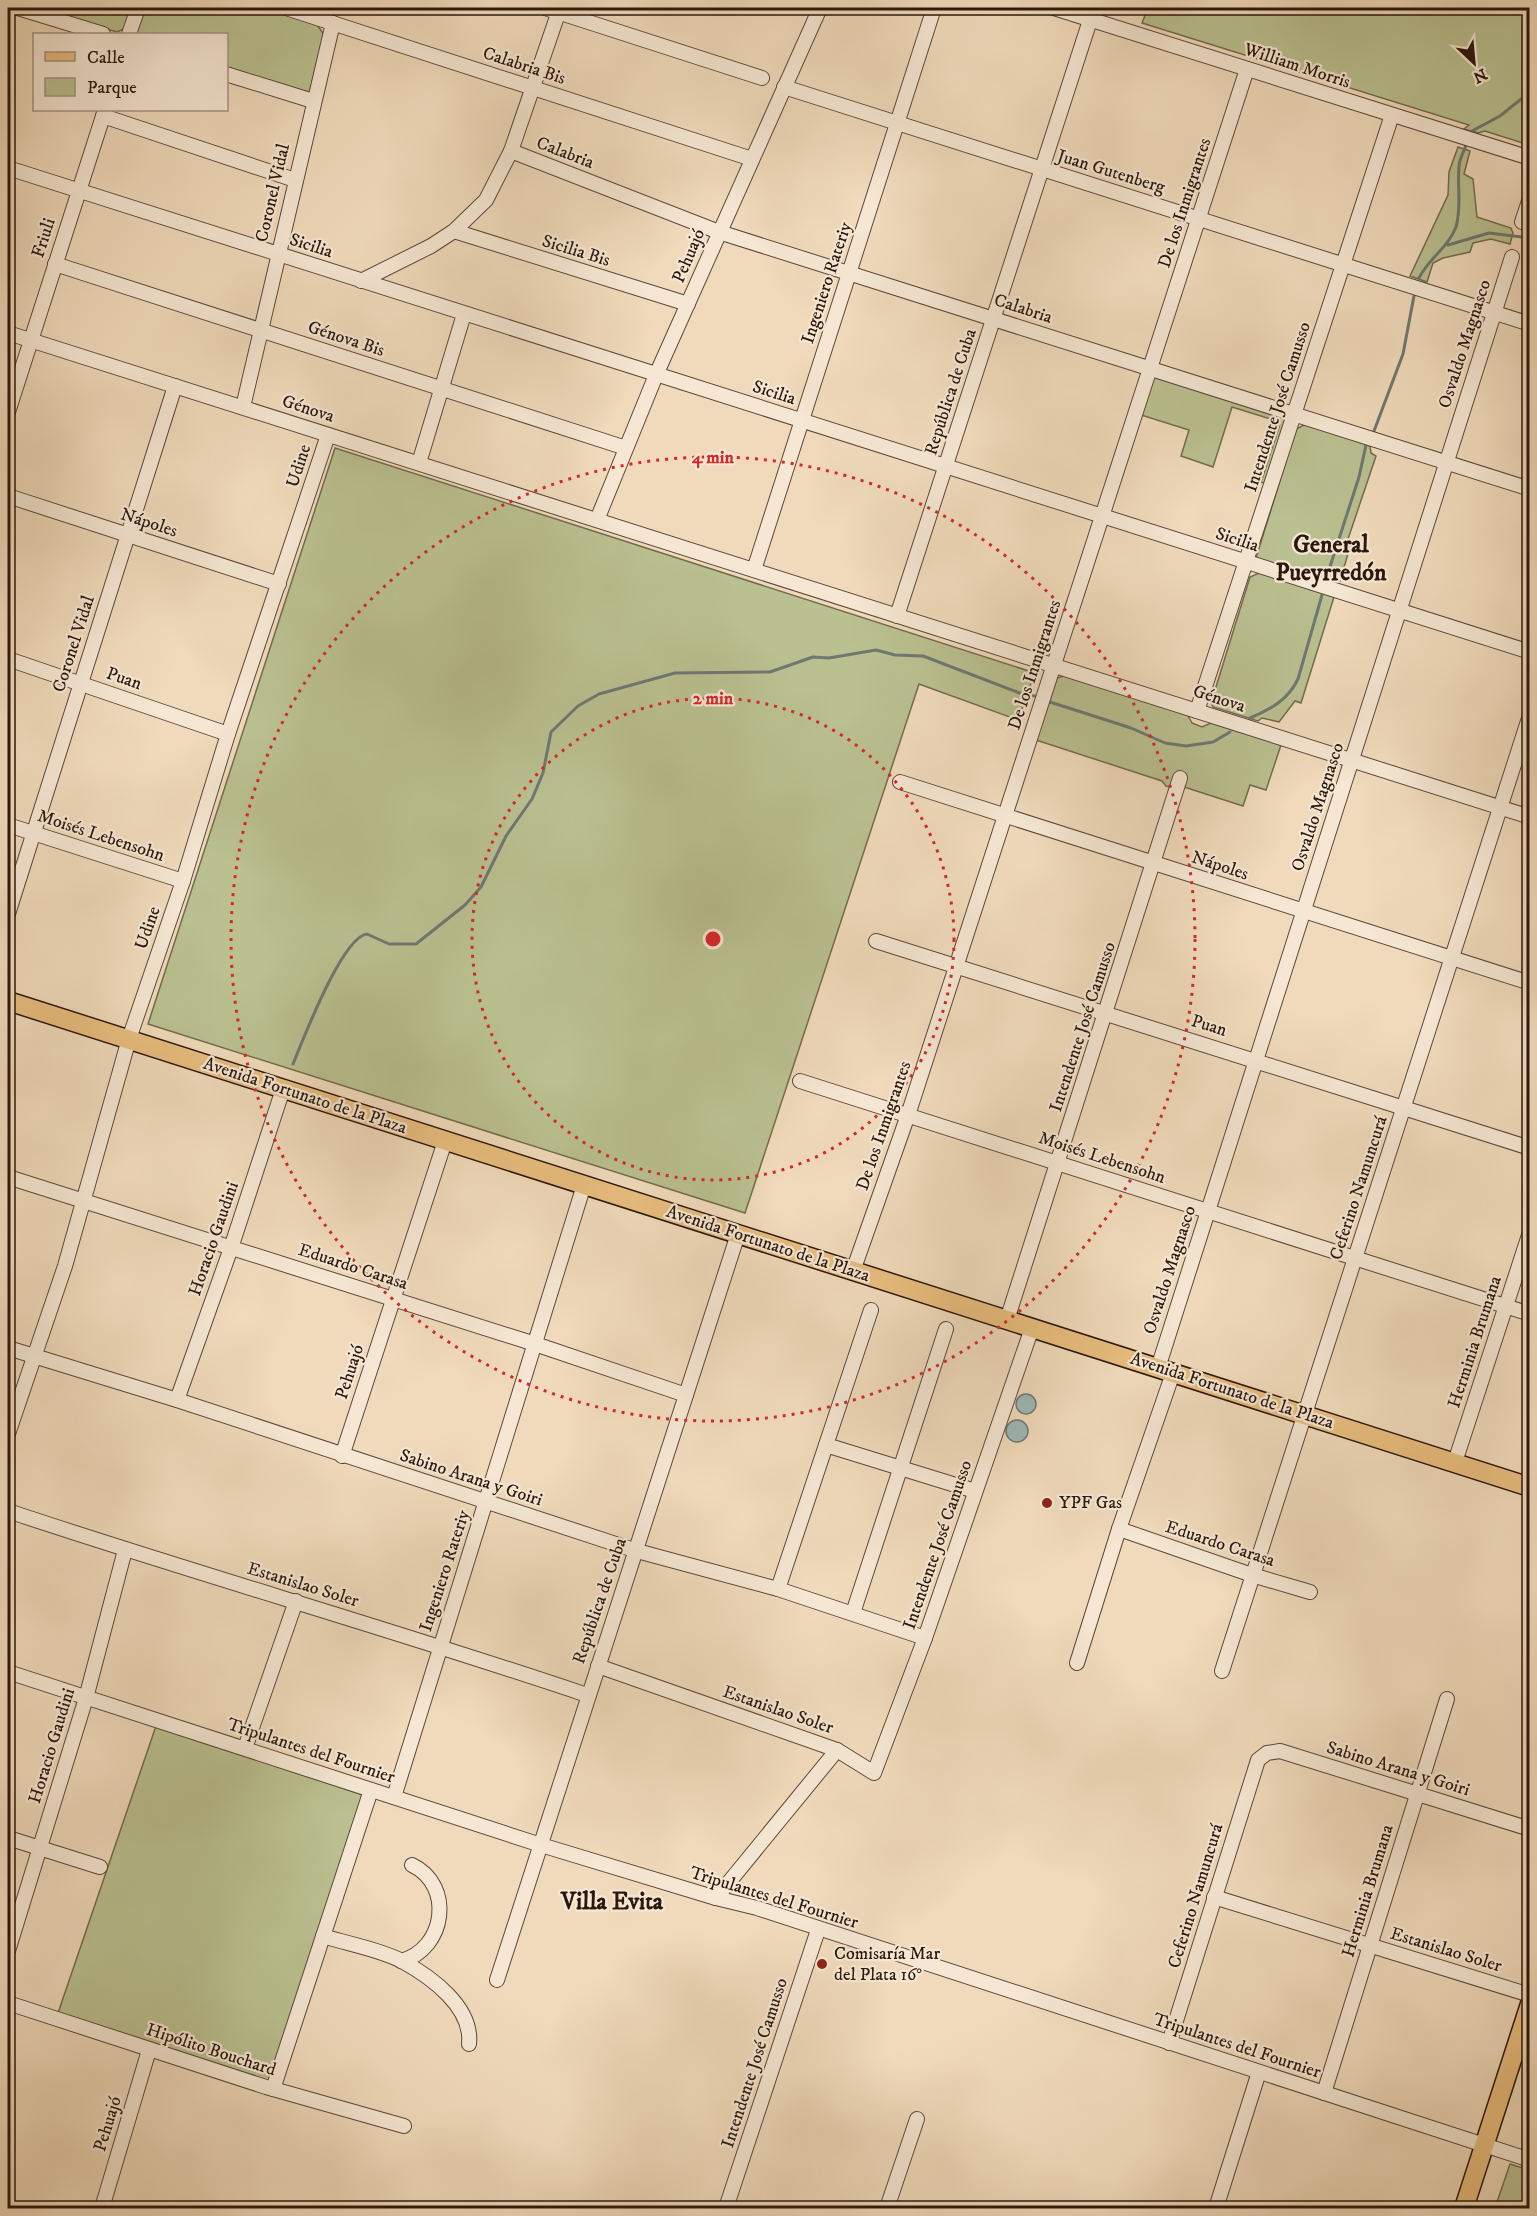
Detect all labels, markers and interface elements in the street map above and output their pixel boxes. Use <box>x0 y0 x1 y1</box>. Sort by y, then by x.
legend <box>33 33 228 111</box>
north arrow <box>1444 33 1504 93</box>
street label: William Morris <box>1240 38 1353 94</box>
street label: Calabria Bis <box>480 42 568 90</box>
text: Calle <box>87 47 125 69</box>
text: N <box>1470 64 1490 87</box>
text: Parque <box>87 77 137 99</box>
street label: Calabria <box>533 132 597 174</box>
street label: De los Inmigrantes <box>1154 135 1216 271</box>
street label: Coronel Vidal <box>251 141 295 244</box>
street label: Juan Gutenberg <box>1052 145 1168 199</box>
street label: Friuli <box>27 215 61 261</box>
street label: Ingeniero Rateriy <box>797 219 857 347</box>
street label: Pehuajó <box>668 226 710 286</box>
street label: Sicilia <box>287 229 336 263</box>
street label: Sicilia Bis <box>539 230 613 272</box>
street label: Osvaldo Magnasco <box>1434 277 1496 411</box>
street label: Calabria <box>991 289 1055 329</box>
street label: Génova Bis <box>305 316 387 362</box>
street label: Intendente José Camusso <box>1240 319 1316 495</box>
street label: República de Cuba <box>920 326 982 458</box>
street label: Sicilia <box>750 376 799 410</box>
street label: Génova <box>279 390 337 428</box>
street label: Udine <box>282 442 316 490</box>
text: 4 min <box>691 447 734 469</box>
street label: Nápoles <box>118 503 180 543</box>
street label: Sicilia <box>1213 523 1262 557</box>
district label: General Pueyrredón <box>1276 530 1387 588</box>
street label: Coronel Vidal <box>48 592 100 695</box>
street label: De los Inmigrantes <box>1004 597 1066 733</box>
street label: Puan <box>103 663 145 695</box>
street label: Génova <box>1190 680 1248 718</box>
text: 2 min <box>693 688 734 710</box>
street label: Osvaldo Magnasco <box>1287 740 1349 874</box>
street label: Moisés Lebensohn <box>35 805 168 867</box>
street label: Nápoles <box>1189 846 1251 886</box>
street label: Udine <box>130 904 166 952</box>
centre of rings <box>703 929 723 949</box>
street label: Intendente José Camusso <box>1045 939 1121 1115</box>
street label: Puan <box>1188 1010 1230 1042</box>
street label: Avenida Fortunato de la Plaza <box>200 1053 410 1139</box>
street label: De los Inmigrantes <box>852 1058 916 1194</box>
street label: Ceferino Namuncurá <box>1325 1113 1393 1263</box>
street label: Moisés Lebensohn <box>1036 1127 1169 1189</box>
street label: Horacio Gaudini <box>184 1179 244 1299</box>
street label: Avenida Fortunato de la Plaza <box>663 1201 873 1287</box>
street label: Osvaldo Magnasco <box>1139 1203 1201 1337</box>
street label: Eduardo Carasa <box>295 1239 411 1295</box>
street label: Herminia Brumana <box>1443 1273 1507 1411</box>
street label: Pehuajó <box>331 1342 369 1402</box>
street label: Avenida Fortunato de la Plaza <box>1127 1348 1337 1434</box>
street label: Sabino Arana y Goiri <box>397 1445 545 1511</box>
street label: Intendente José Camusso <box>899 1457 977 1633</box>
place label: YPF Gas <box>1059 1492 1122 1514</box>
marker: YPF Gas <box>1040 1496 1054 1510</box>
street label: Ingeniero Rateriy <box>415 1507 475 1635</box>
street label: Eduardo Carasa <box>1162 1516 1278 1572</box>
street label: República de Cuba <box>568 1535 632 1667</box>
street label: Estanislao Soler <box>245 1558 362 1612</box>
street label: Estanislao Soler <box>720 1681 836 1739</box>
street label: Horacio Gaudini <box>24 1686 80 1806</box>
street label: Tripulantes del Fournier <box>224 1714 398 1789</box>
street label: Sabino Arana y Goiri <box>1324 1737 1472 1801</box>
street label: Ceferino Namuncurá <box>1164 1821 1229 1971</box>
street label: Herminia Brumana <box>1337 1822 1399 1960</box>
street label: Tripulantes del Fournier <box>687 1862 861 1934</box>
district label: Villa Evita <box>560 1887 664 1917</box>
street label: Estanislao Soler <box>1388 1923 1505 1977</box>
place label: Comisaría Mar del Plata 16° <box>834 1943 940 1986</box>
marker: Comisaría Mar del Plata 16° <box>815 1957 829 1971</box>
street label: Intendente José Camusso <box>717 1975 793 2151</box>
street label: Tripulantes del Fournier <box>1150 2009 1324 2084</box>
street label: Hipólito Bouchard <box>143 2019 279 2081</box>
street label: Pehuajó <box>89 2094 127 2154</box>

